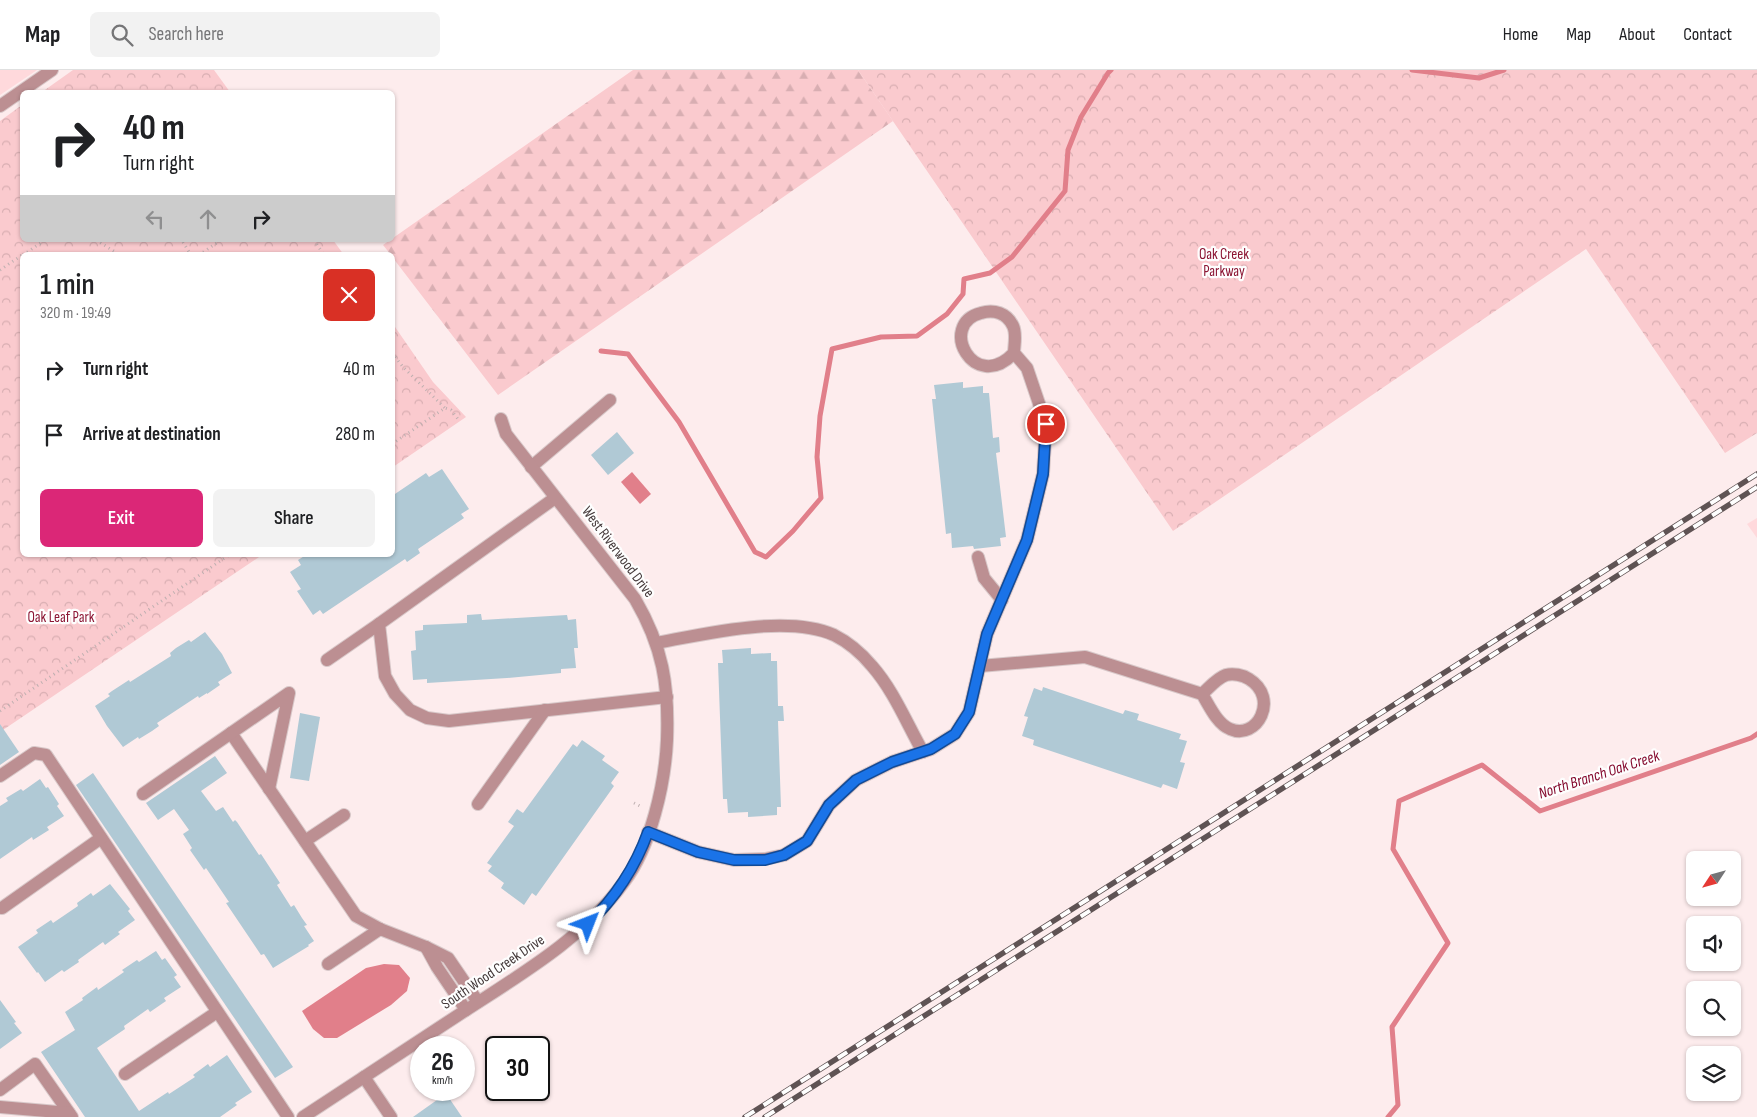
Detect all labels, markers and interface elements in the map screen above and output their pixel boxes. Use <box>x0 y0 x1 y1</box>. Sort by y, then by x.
search box <box>90 12 440 57</box>
text: Map <box>25 20 60 49</box>
icon: search <box>108 21 136 49</box>
text: Search here <box>148 23 224 46</box>
text: Home <box>1503 24 1538 45</box>
text: Map <box>1566 24 1591 45</box>
text: About <box>1619 24 1655 45</box>
text: Contact <box>1683 24 1732 45</box>
text: 40 m <box>123 107 185 150</box>
icon: right <box>40 110 105 175</box>
text: Turn right <box>123 150 194 177</box>
icon: left <box>141 205 169 233</box>
icon: ahead <box>194 205 222 233</box>
icon: right <box>247 205 275 233</box>
park label: Oak Creek Parkway <box>1199 245 1249 281</box>
text: 1 min <box>40 267 95 303</box>
button: close <box>323 269 375 321</box>
text: 320 m · 19:49 <box>40 304 111 323</box>
icon: right <box>40 356 68 384</box>
text: Turn right <box>83 358 148 381</box>
text: 40 m <box>343 358 375 381</box>
pin <box>1025 403 1067 445</box>
icon: arrive <box>1032 410 1060 438</box>
icon: arrive <box>40 421 68 449</box>
text: Arrive at destination <box>83 423 221 446</box>
text: 280 m <box>335 423 375 446</box>
button: Exit <box>40 489 203 547</box>
button: Share <box>213 489 375 547</box>
street label: West Riverwood Drive <box>577 503 659 601</box>
park label: Oak Leaf Park <box>27 608 95 627</box>
water label: North Branch Oak Creek <box>1536 746 1663 804</box>
north arrow <box>1686 851 1741 906</box>
map controls <box>1686 851 1741 1101</box>
position arrow <box>561 897 613 949</box>
button: sound <box>1686 916 1741 971</box>
street label: South Wood Creek Drive <box>438 930 548 1014</box>
button: search <box>1686 981 1741 1036</box>
speed limit sign: 30 <box>485 1036 550 1101</box>
button: layers <box>1686 1046 1741 1101</box>
text: 26 <box>431 1047 454 1078</box>
text: km/h <box>432 1073 453 1088</box>

